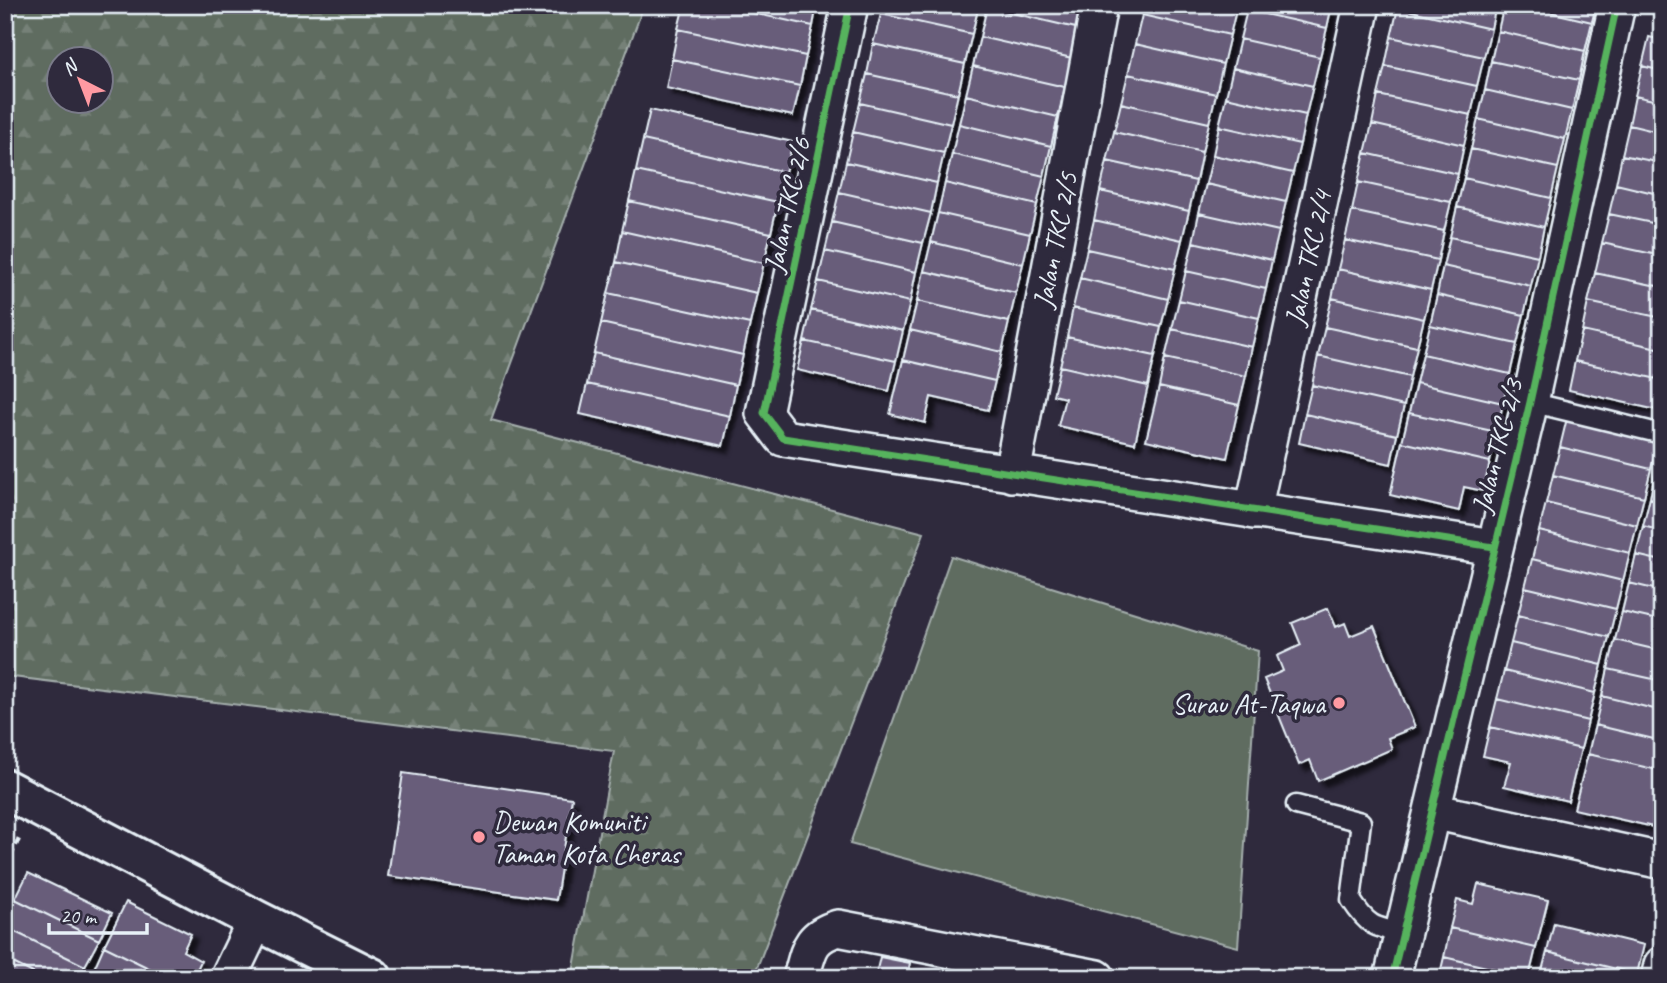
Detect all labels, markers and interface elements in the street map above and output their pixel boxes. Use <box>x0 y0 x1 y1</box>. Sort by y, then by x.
north arrow <box>46 46 116 116</box>
text: N <box>57 53 84 81</box>
street label: Jalan TKC 2/6 <box>755 133 819 277</box>
street label: Jalan TKC 2/5 <box>1024 168 1085 312</box>
street label: Jalan TKC 2/4 <box>1276 185 1340 330</box>
street label: Jalan TKC 2/3 <box>1463 373 1531 518</box>
place label: Surau At-Taqwa <box>1172 686 1327 721</box>
marker: Surau At-Taqwa <box>1331 695 1347 711</box>
place label: Dewan Komuniti Taman Kota Cheras <box>493 804 682 871</box>
marker: Dewan Komuniti Taman Kota Cheras <box>471 829 487 845</box>
scale bar <box>49 892 147 936</box>
text: 20 m <box>60 903 98 929</box>

